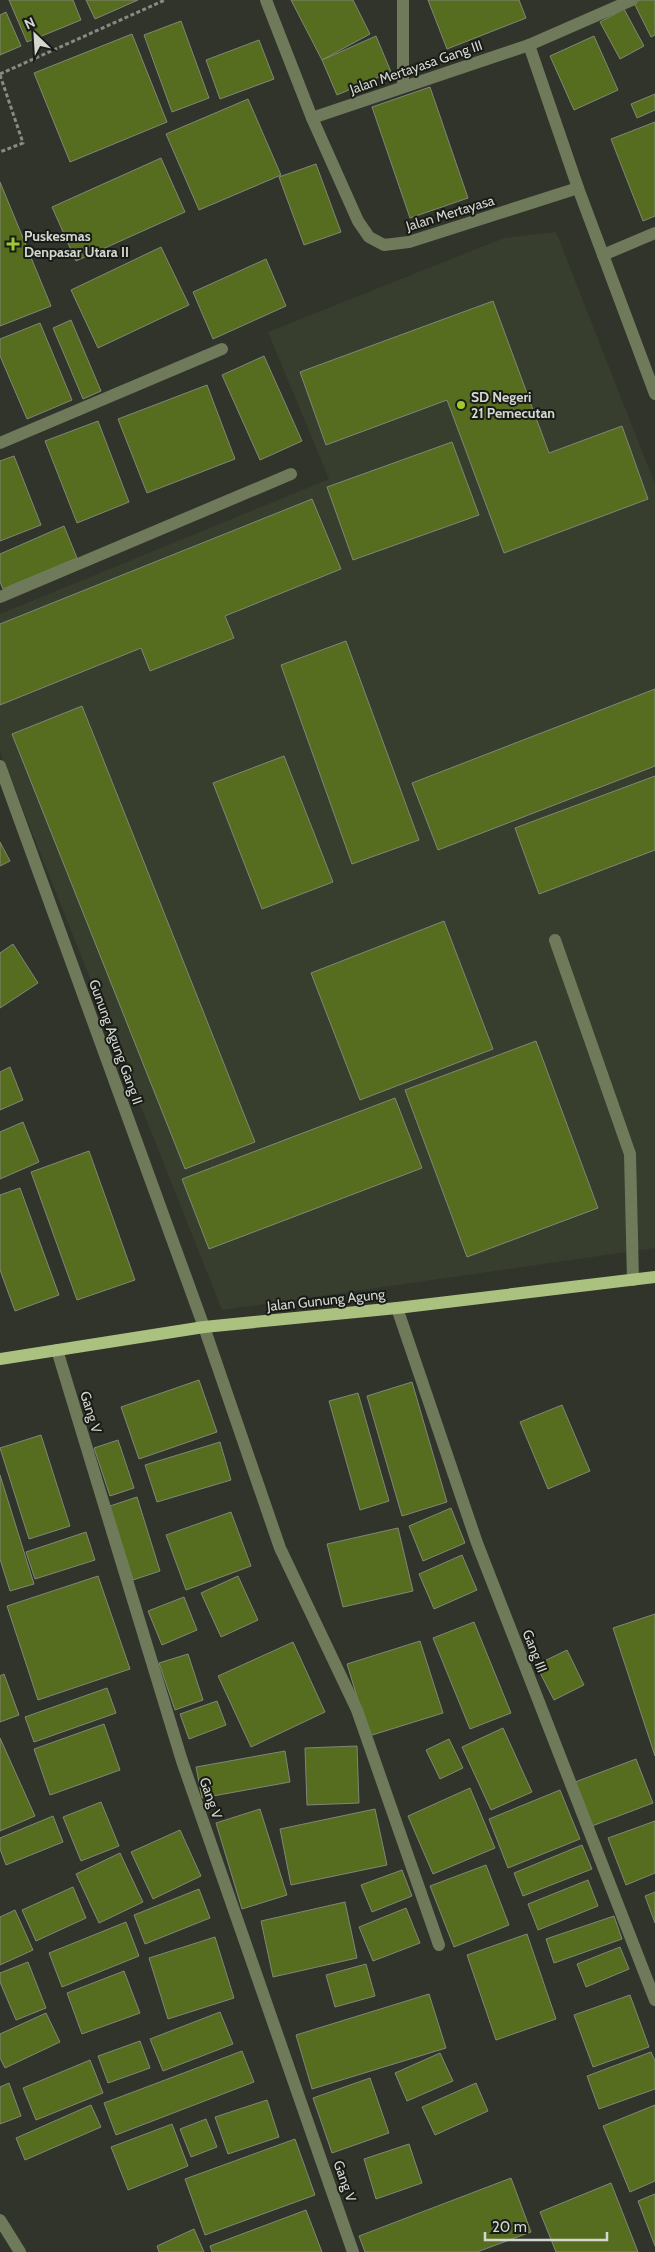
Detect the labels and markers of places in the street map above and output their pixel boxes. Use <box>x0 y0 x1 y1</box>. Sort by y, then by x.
place label: Puskesmas Denpasar Utara II <box>24 227 129 261</box>
marker: Puskesmas Denpasar Utara II <box>6 237 20 251</box>
place label: SD Negeri 21 Pemecutan <box>471 388 555 422</box>
marker: SD Negeri 21 Pemecutan <box>455 399 467 411</box>

